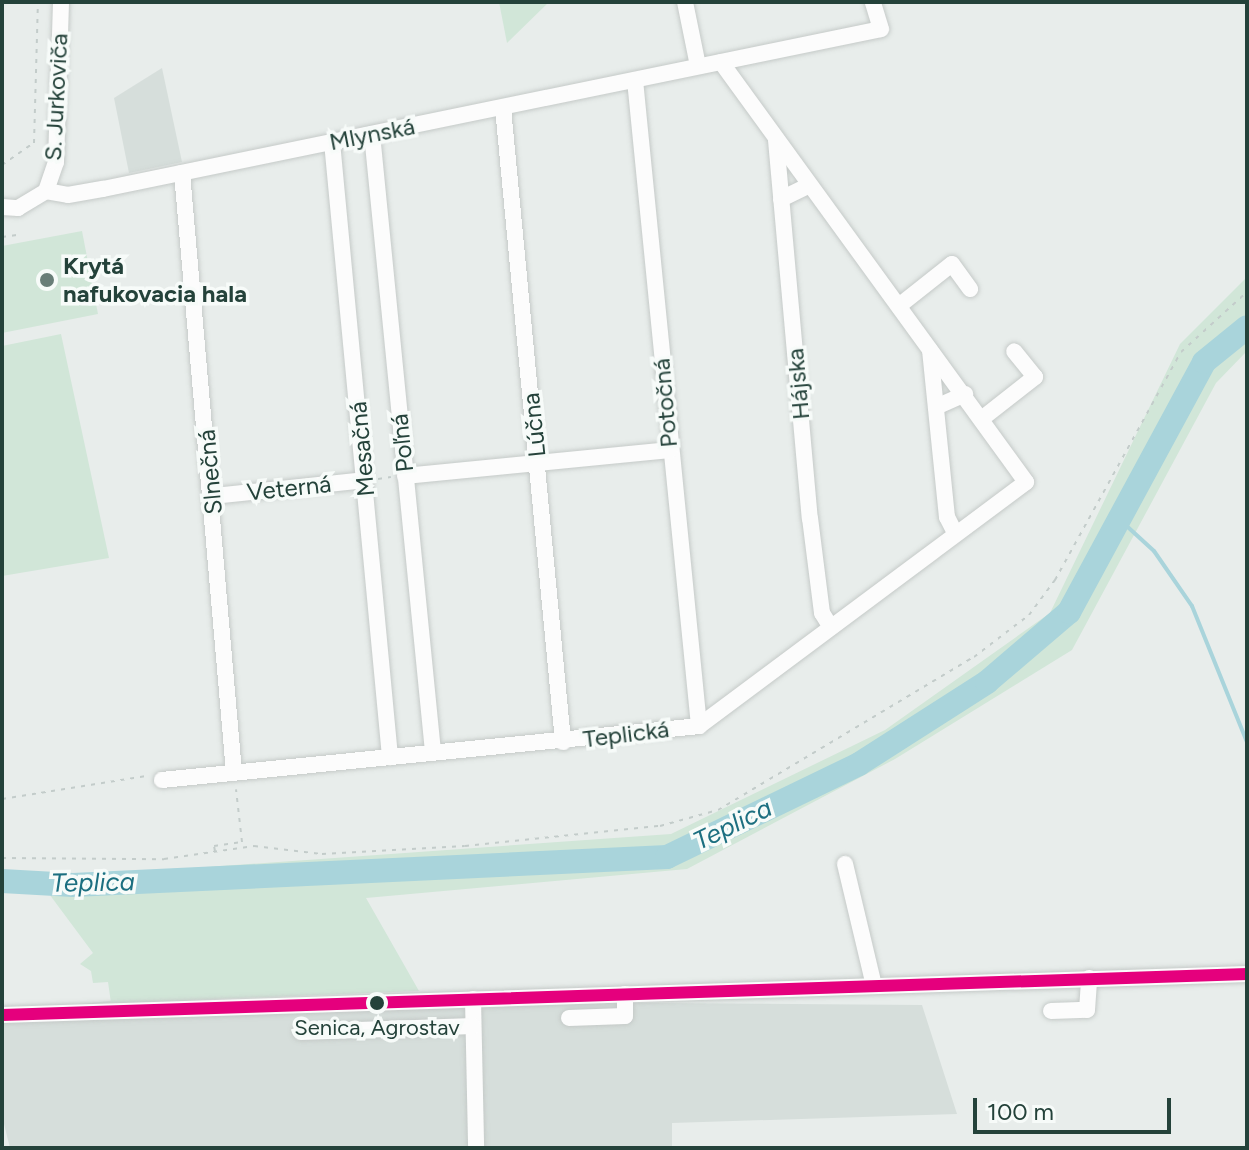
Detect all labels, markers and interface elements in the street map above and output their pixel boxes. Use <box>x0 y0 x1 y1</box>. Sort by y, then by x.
street label: S. Jurkoviča <box>38 32 74 162</box>
street label: Mlynská <box>327 112 417 156</box>
place label: Krytá nafukovacia hala <box>63 252 247 308</box>
marker: Krytá nafukovacia hala <box>38 271 56 289</box>
street label: Hájska <box>781 347 815 421</box>
street label: Potočná <box>647 357 683 449</box>
street label: Lúčna <box>516 391 552 459</box>
street label: Mesačná <box>343 400 381 498</box>
street label: Poľná <box>385 412 419 474</box>
street label: Slnečná <box>192 428 228 516</box>
street label: Veterná <box>245 469 333 507</box>
street label: Teplická <box>581 714 671 754</box>
water label: Teplica <box>689 793 777 857</box>
water label: Teplica <box>51 867 135 899</box>
marker: Senica, Agrostav <box>369 995 385 1011</box>
place label: Senica, Agrostav <box>294 1015 460 1041</box>
scale bar <box>977 1082 1175 1132</box>
text: 100 m <box>987 1097 1054 1126</box>

